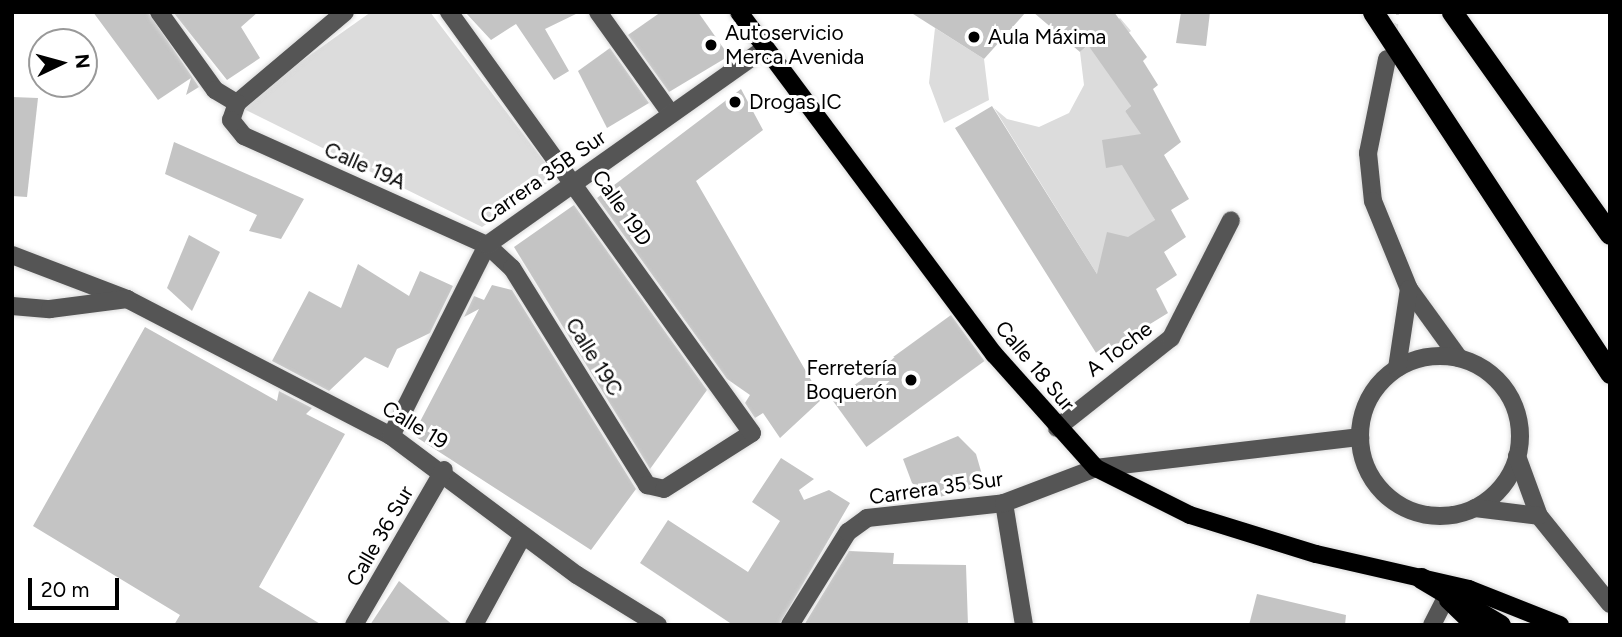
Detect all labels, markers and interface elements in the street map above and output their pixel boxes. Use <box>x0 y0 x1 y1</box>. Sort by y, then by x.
place label: Autoservicio Merca Avenida <box>725 20 864 70</box>
place label: Aula Máxima <box>988 24 1106 50</box>
north arrow <box>28 28 98 98</box>
marker: Aula Máxima <box>966 29 982 45</box>
marker: Autoservicio Merca Avenida <box>703 37 719 53</box>
text: N <box>70 53 95 70</box>
place label: Drogas IC <box>749 89 842 115</box>
marker: Drogas IC <box>727 94 743 110</box>
street label: Carrera 35B Sur <box>475 124 611 230</box>
street label: Calle 19A <box>320 137 410 195</box>
street label: Calle 19D <box>587 165 657 251</box>
street label: Calle 19C <box>560 313 628 401</box>
street label: Calle 18 Sur <box>990 316 1080 416</box>
street label: A Toche <box>1081 316 1157 382</box>
place label: Ferretería Boquerón <box>806 355 897 405</box>
marker: Ferretería Boquerón <box>903 372 919 388</box>
street label: Calle 19 <box>378 396 452 454</box>
street label: Carrera 35 Sur <box>867 466 1005 510</box>
street label: Calle 36 Sur <box>341 481 419 591</box>
scale bar <box>32 564 122 608</box>
text: 20 m <box>41 577 89 602</box>

